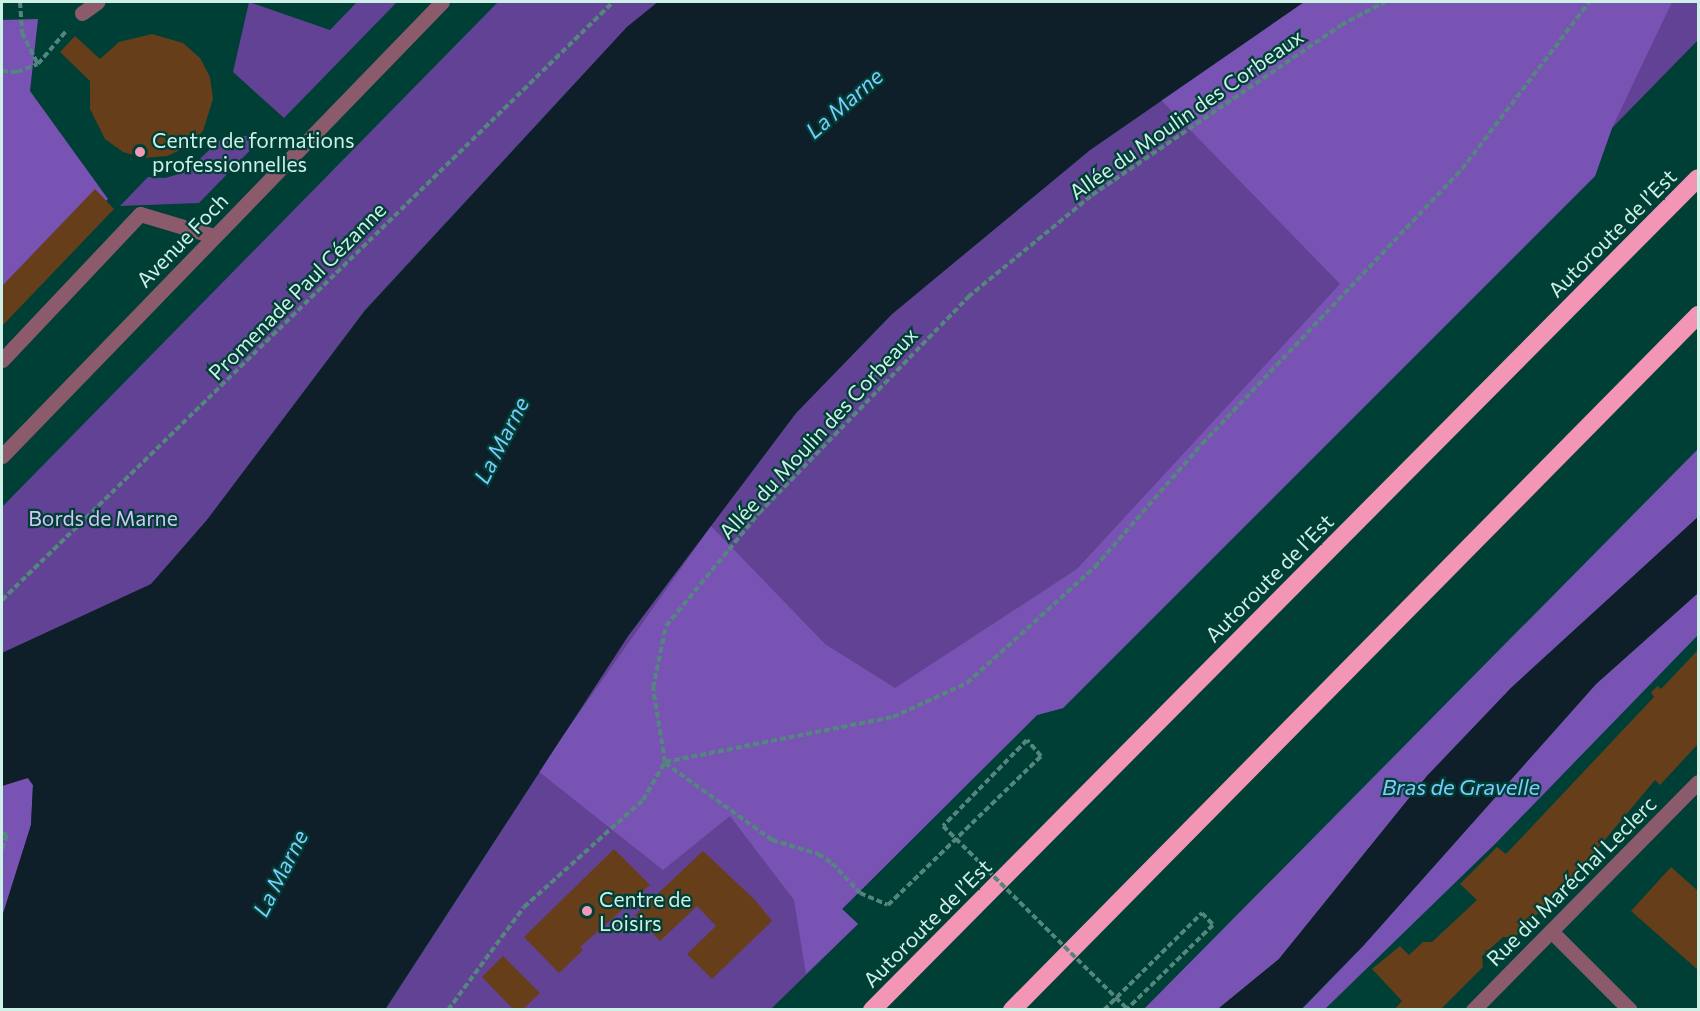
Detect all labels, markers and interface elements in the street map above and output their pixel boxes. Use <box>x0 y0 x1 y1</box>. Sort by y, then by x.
street label: Allée du Moulin des Corbeaux <box>1064 23 1308 205</box>
water label: La Marne <box>800 62 888 144</box>
place label: Centre de formations professionnelles <box>152 127 355 177</box>
marker: Centre de formations professionnelles <box>133 145 147 159</box>
street label: Autoroute de l’Est <box>1543 164 1681 302</box>
street label: Avenue Foch <box>131 188 233 292</box>
street label: Promenade Paul Cézanne <box>203 197 391 385</box>
street label: Allée du Moulin des Corbeaux <box>713 322 923 544</box>
water label: La Marne <box>468 392 534 488</box>
park label: Bords de Marne <box>28 505 178 531</box>
street label: Autoroute de l’Est <box>1200 509 1338 647</box>
water label: Bras de Gravelle <box>1382 774 1540 800</box>
street label: Rue du Maréchal Leclerc <box>1481 791 1661 971</box>
water label: La Marne <box>247 825 313 921</box>
street label: Autoroute de l’Est <box>858 854 996 992</box>
place label: Centre de Loisirs <box>599 886 691 936</box>
marker: Centre de Loisirs <box>580 904 594 918</box>

